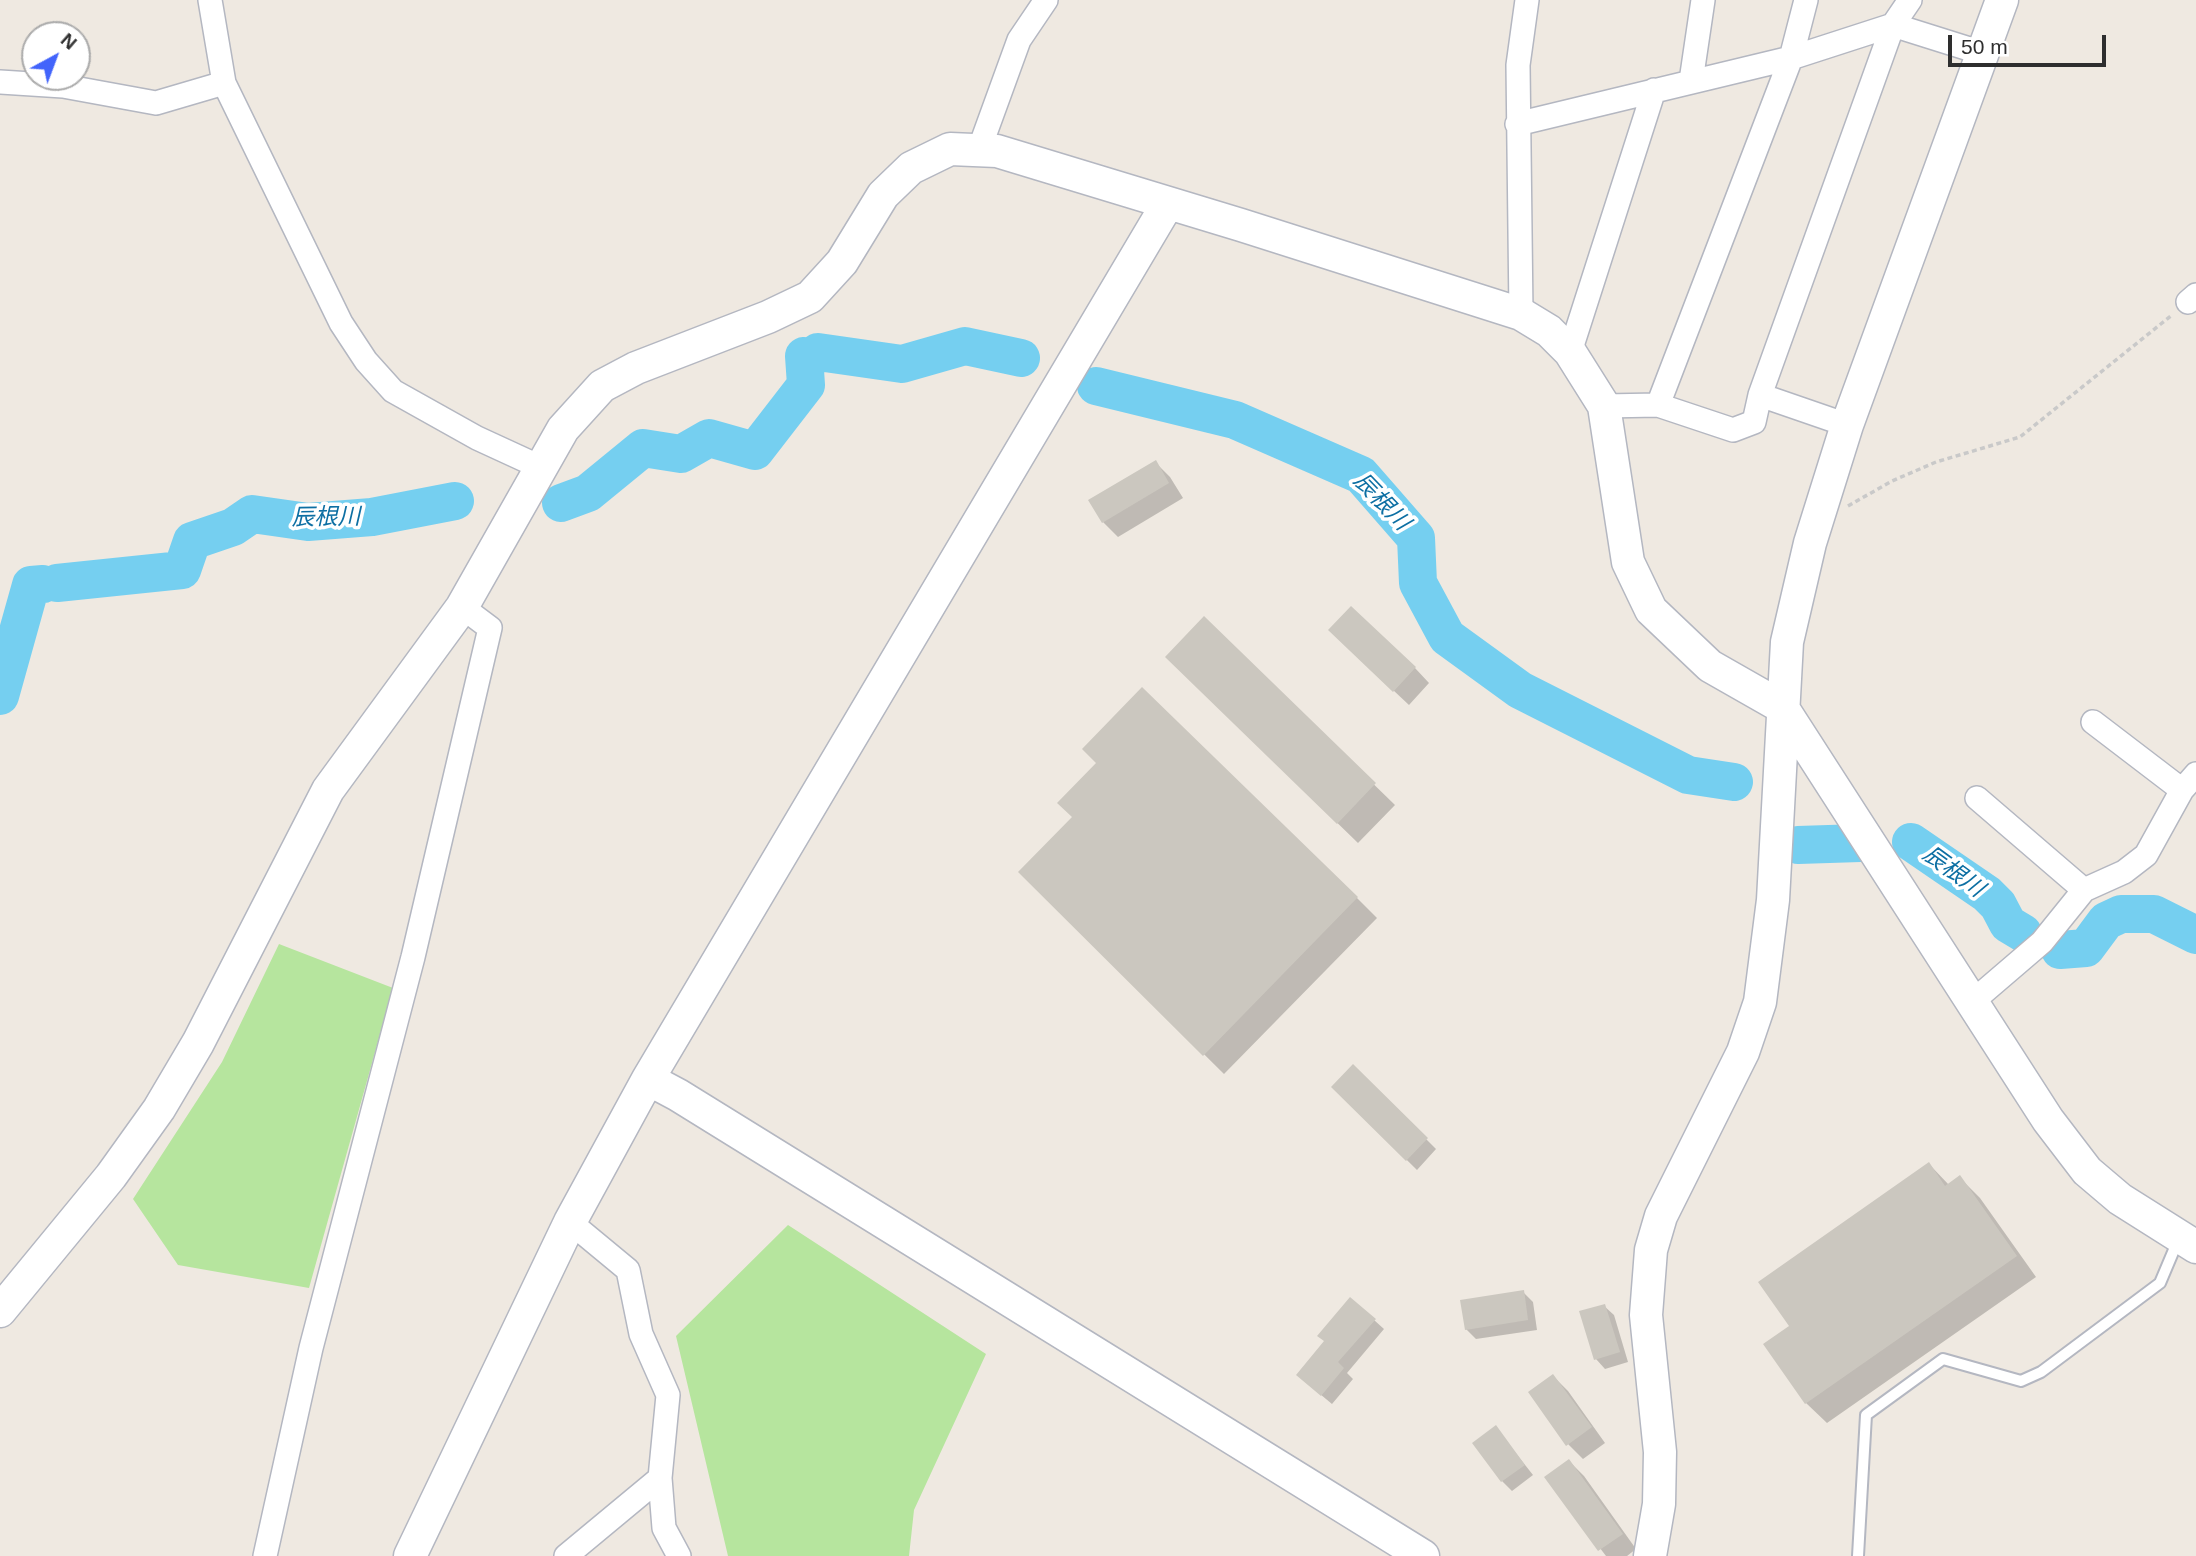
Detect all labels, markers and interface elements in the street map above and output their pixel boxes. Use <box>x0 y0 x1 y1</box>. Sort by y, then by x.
north arrow <box>21 21 91 91</box>
scale bar <box>1951 21 2108 65</box>
text: N <box>57 29 81 54</box>
text: 50 m <box>1961 35 2008 58</box>
water label: 辰根川 <box>1347 468 1415 536</box>
water label: 辰根川 <box>291 504 361 532</box>
water label: 辰根川 <box>1917 841 1989 903</box>

